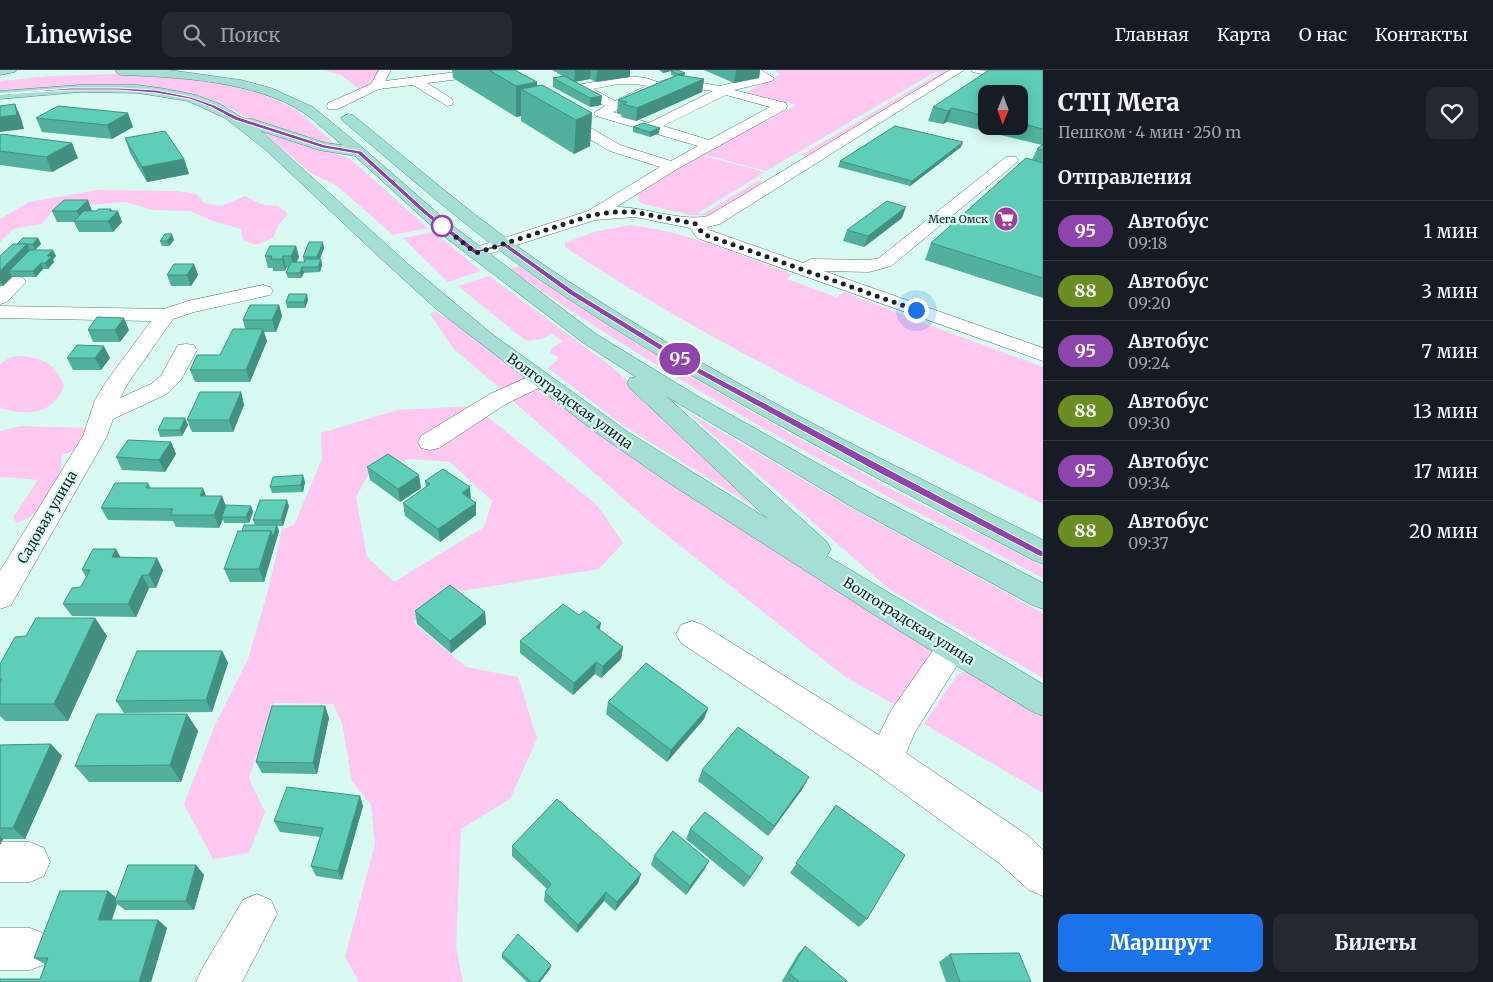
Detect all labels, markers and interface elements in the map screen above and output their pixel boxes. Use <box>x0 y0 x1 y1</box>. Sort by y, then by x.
search box <box>162 12 512 57</box>
text: Linewise <box>25 19 132 50</box>
icon: search <box>180 21 208 49</box>
text: Поиск <box>220 23 280 47</box>
text: Главная <box>1114 23 1189 46</box>
text: Карта <box>1217 23 1271 46</box>
text: О нас <box>1299 23 1347 46</box>
text: Контакты <box>1375 23 1468 46</box>
north arrow <box>978 85 1028 135</box>
map controls <box>978 85 1028 135</box>
text: СТЦ Мега <box>1058 87 1180 118</box>
button: heart <box>1426 87 1478 139</box>
text: Пешком · 4 мин · 250 m <box>1058 122 1241 142</box>
text: Отправления <box>1058 165 1192 189</box>
supermarket icon: Мега Омск <box>993 206 1019 232</box>
text: Автобус <box>1128 209 1209 233</box>
place label: Мега Омск <box>928 212 988 226</box>
unlabelled marker <box>431 215 453 237</box>
text: 95 <box>1075 219 1096 242</box>
text: 1 мин <box>1423 219 1478 243</box>
text: 09:18 <box>1128 233 1167 253</box>
text: Автобус <box>1128 269 1209 293</box>
text: 88 <box>1074 279 1097 302</box>
text: 3 мин <box>1421 279 1478 303</box>
text: 09:20 <box>1128 293 1171 313</box>
your location <box>904 298 929 323</box>
text: Автобус <box>1128 329 1209 353</box>
text: 95 <box>1075 339 1096 362</box>
text: 7 мин <box>1421 339 1478 363</box>
line badge: 95 <box>658 343 702 375</box>
text: 95 <box>669 347 691 370</box>
street label: Волгоградская улица <box>503 349 637 453</box>
text: 09:24 <box>1128 353 1170 373</box>
text: Автобус <box>1128 389 1209 413</box>
text: 88 <box>1074 399 1097 422</box>
text: 13 мин <box>1413 399 1478 423</box>
text: 09:30 <box>1128 413 1170 433</box>
text: Автобус <box>1128 449 1209 473</box>
text: 95 <box>1075 459 1096 482</box>
text: 17 мин <box>1414 459 1478 483</box>
street label: Садовая улица <box>13 467 81 567</box>
text: 09:34 <box>1128 473 1170 493</box>
text: Автобус <box>1128 509 1209 533</box>
text: 88 <box>1074 519 1097 542</box>
text: 20 мин <box>1409 519 1478 543</box>
text: 09:37 <box>1128 533 1169 553</box>
street label: Волгоградская улица <box>840 573 978 669</box>
button: Маршрут <box>1058 914 1263 972</box>
button: Билеты <box>1273 914 1478 972</box>

